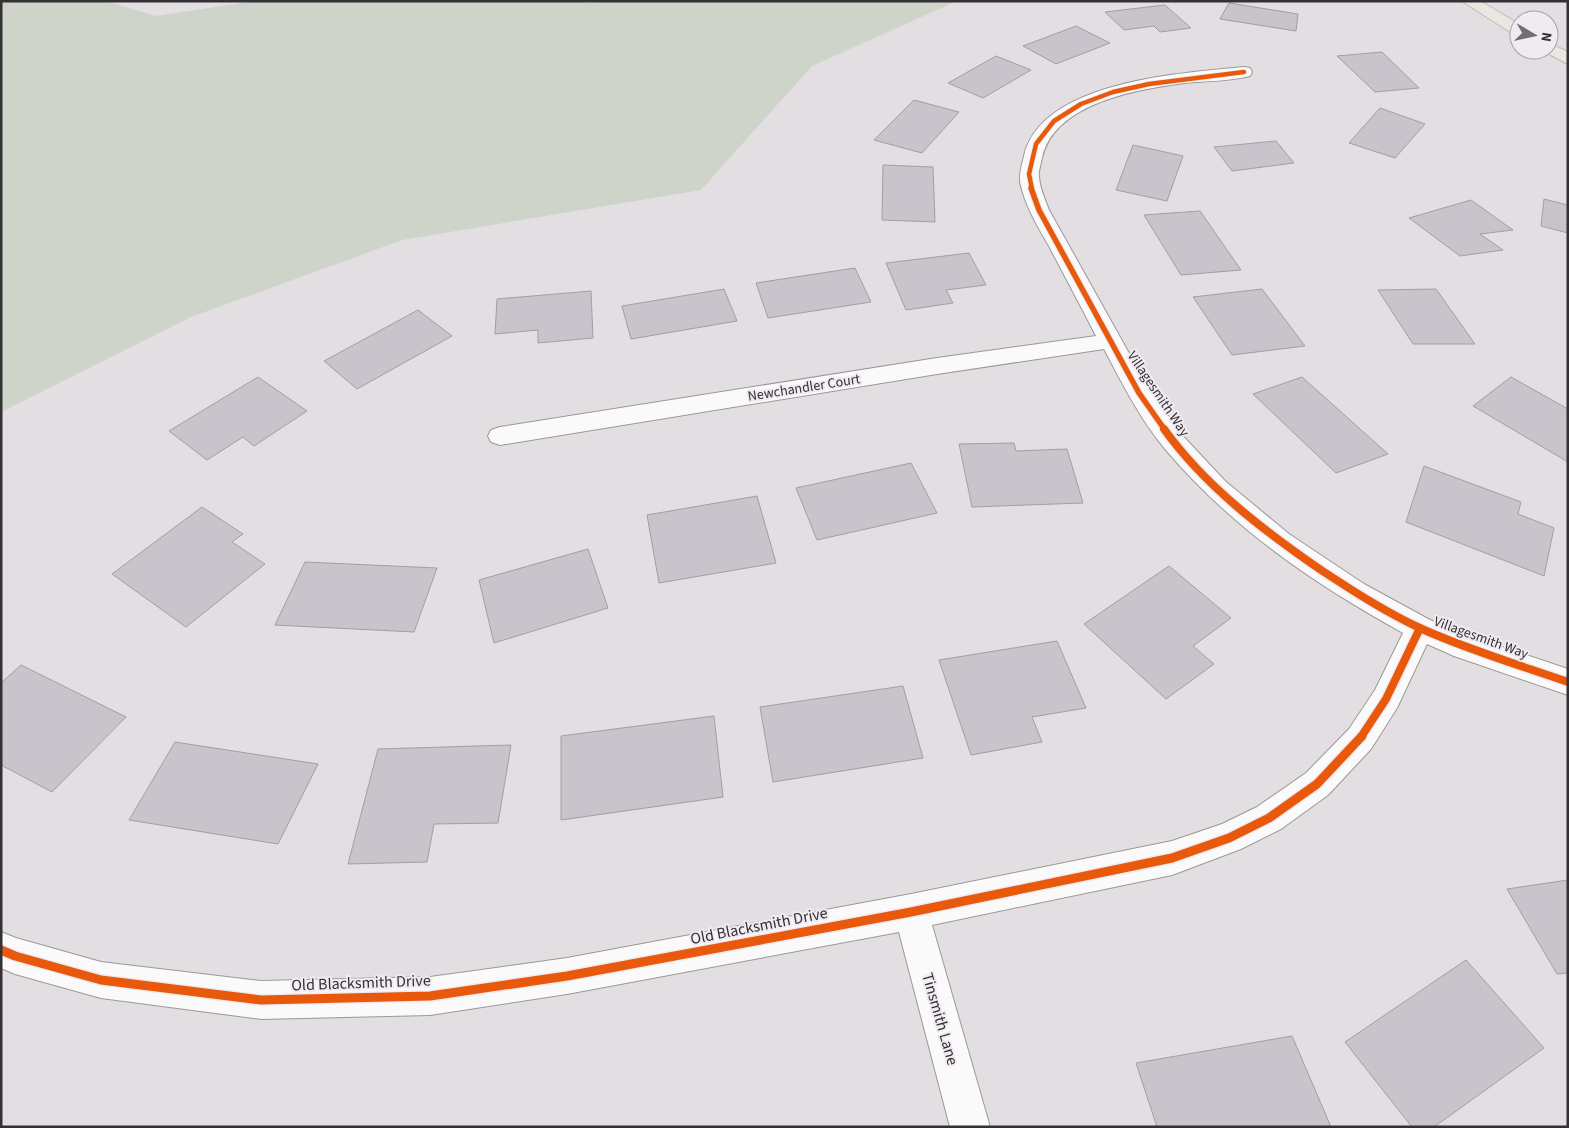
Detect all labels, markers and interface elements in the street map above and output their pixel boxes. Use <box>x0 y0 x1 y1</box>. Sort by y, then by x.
north arrow <box>1509 10 1559 60</box>
text: N <box>1535 31 1556 43</box>
street label: Villagesmith Way <box>1122 347 1194 441</box>
street label: Newchandler Court <box>746 369 862 407</box>
street label: Villagesmith Way <box>1431 612 1531 665</box>
street label: Old Blacksmith Drive <box>688 902 830 950</box>
street label: Old Blacksmith Drive <box>291 970 431 996</box>
street label: Tinsmith Lane <box>916 970 964 1068</box>

